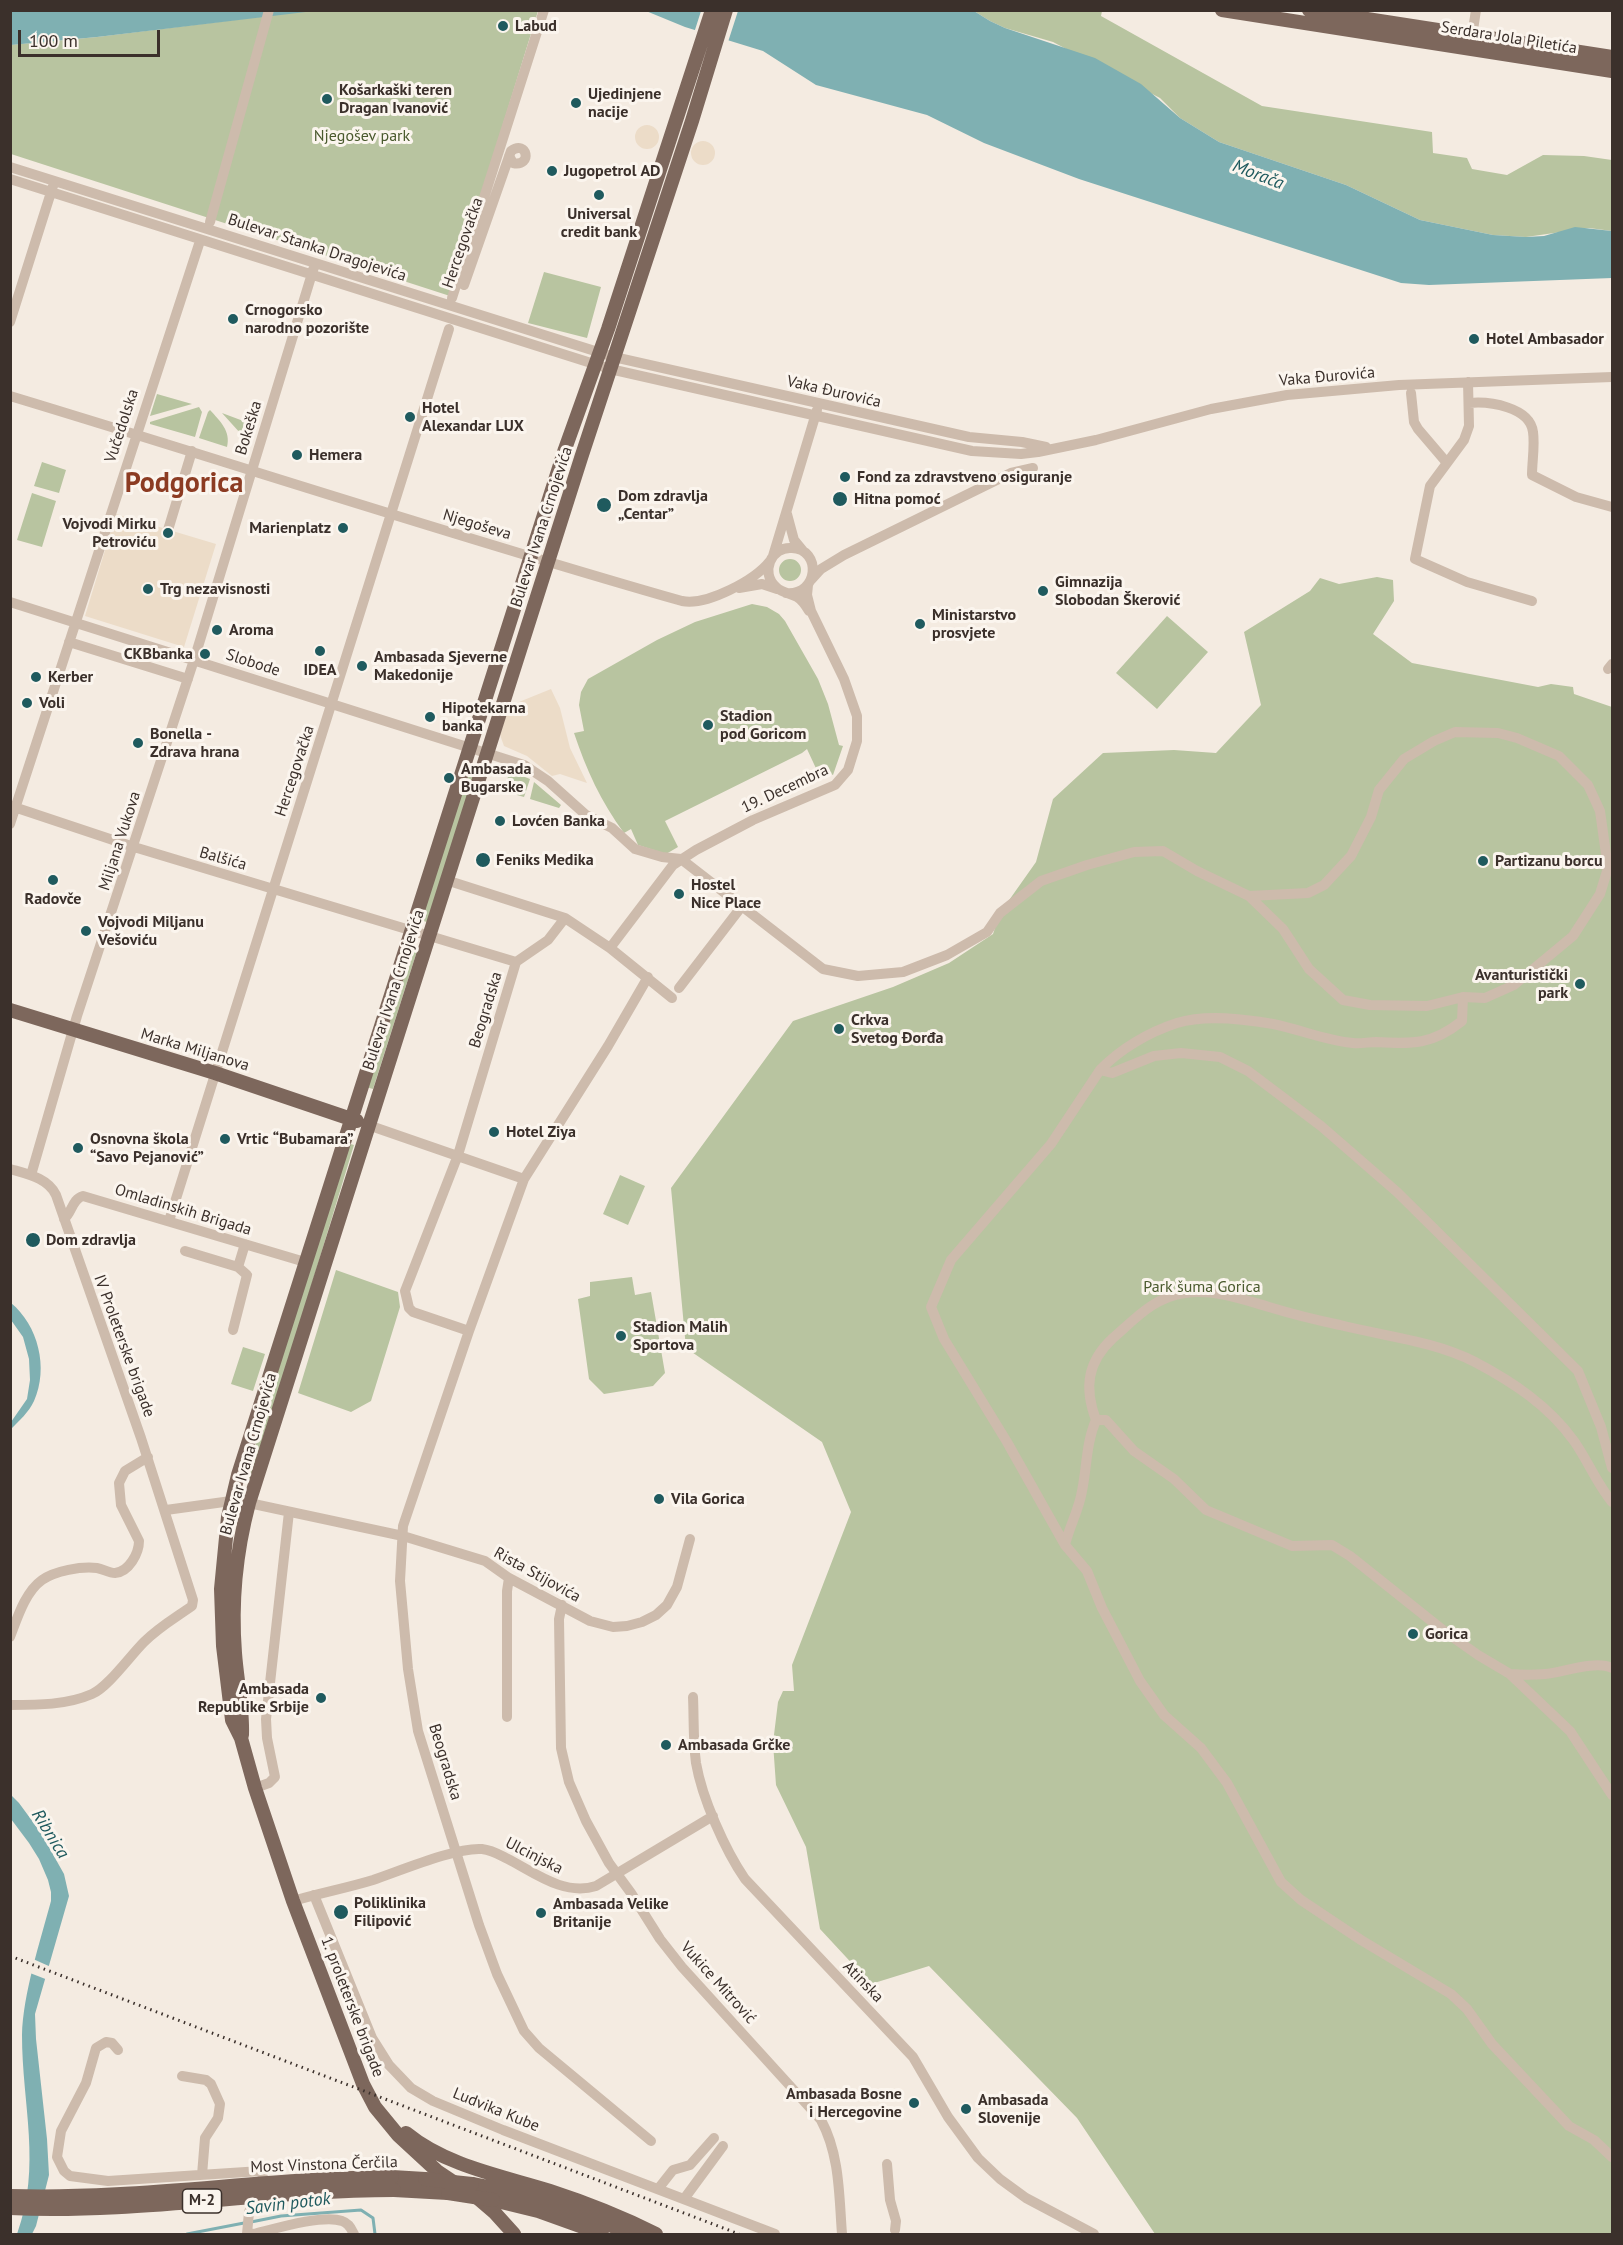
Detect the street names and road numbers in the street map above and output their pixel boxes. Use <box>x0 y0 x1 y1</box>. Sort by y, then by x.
street label: Serdara Jola Piletića <box>1440 18 1578 58</box>
street label: Hercegovačka <box>439 195 487 291</box>
street label: Bulevar Stanka Dragojevića <box>225 210 409 286</box>
street label: Vaka Đurovića <box>1278 363 1376 391</box>
street label: Vaka Đurovića <box>785 372 883 412</box>
street label: Vučedolska <box>101 387 143 465</box>
street label: Bokeška <box>232 398 266 458</box>
street label: Bulevar Ivana Crnojevića <box>507 444 577 610</box>
street label: Njegoševa <box>441 506 513 544</box>
street label: Slobode <box>224 645 282 681</box>
street label: Hercegovačka <box>271 723 319 819</box>
street label: 19. Decembra <box>739 761 831 817</box>
street label: Miljana Vukova <box>95 789 145 893</box>
street label: Balšića <box>197 843 249 875</box>
street label: Bulevar Ivana Crnojevića <box>359 907 429 1073</box>
street label: Beogradska <box>465 970 507 1050</box>
street label: Marka Miljanova <box>138 1024 252 1076</box>
street label: Omladinskih Brigada <box>112 1180 254 1240</box>
street label: IV Proleterske brigade <box>89 1272 159 1420</box>
street label: Bulevar Ivana Crnojevića <box>217 1371 281 1537</box>
street label: Rista Stijovića <box>490 1543 584 1607</box>
street label: Beogradska <box>424 1722 466 1802</box>
street label: Ulcinjska <box>502 1833 566 1879</box>
street label: 1. proleterske brigade <box>316 1934 388 2080</box>
street label: Vukice Mitrović <box>676 1938 760 2028</box>
street label: Atinska <box>839 1957 887 2007</box>
street label: Ludvika Kube <box>450 2084 542 2136</box>
street label: Most Vinstona Čerčila <box>250 2153 398 2177</box>
road number: M-2 <box>182 2189 222 2213</box>

